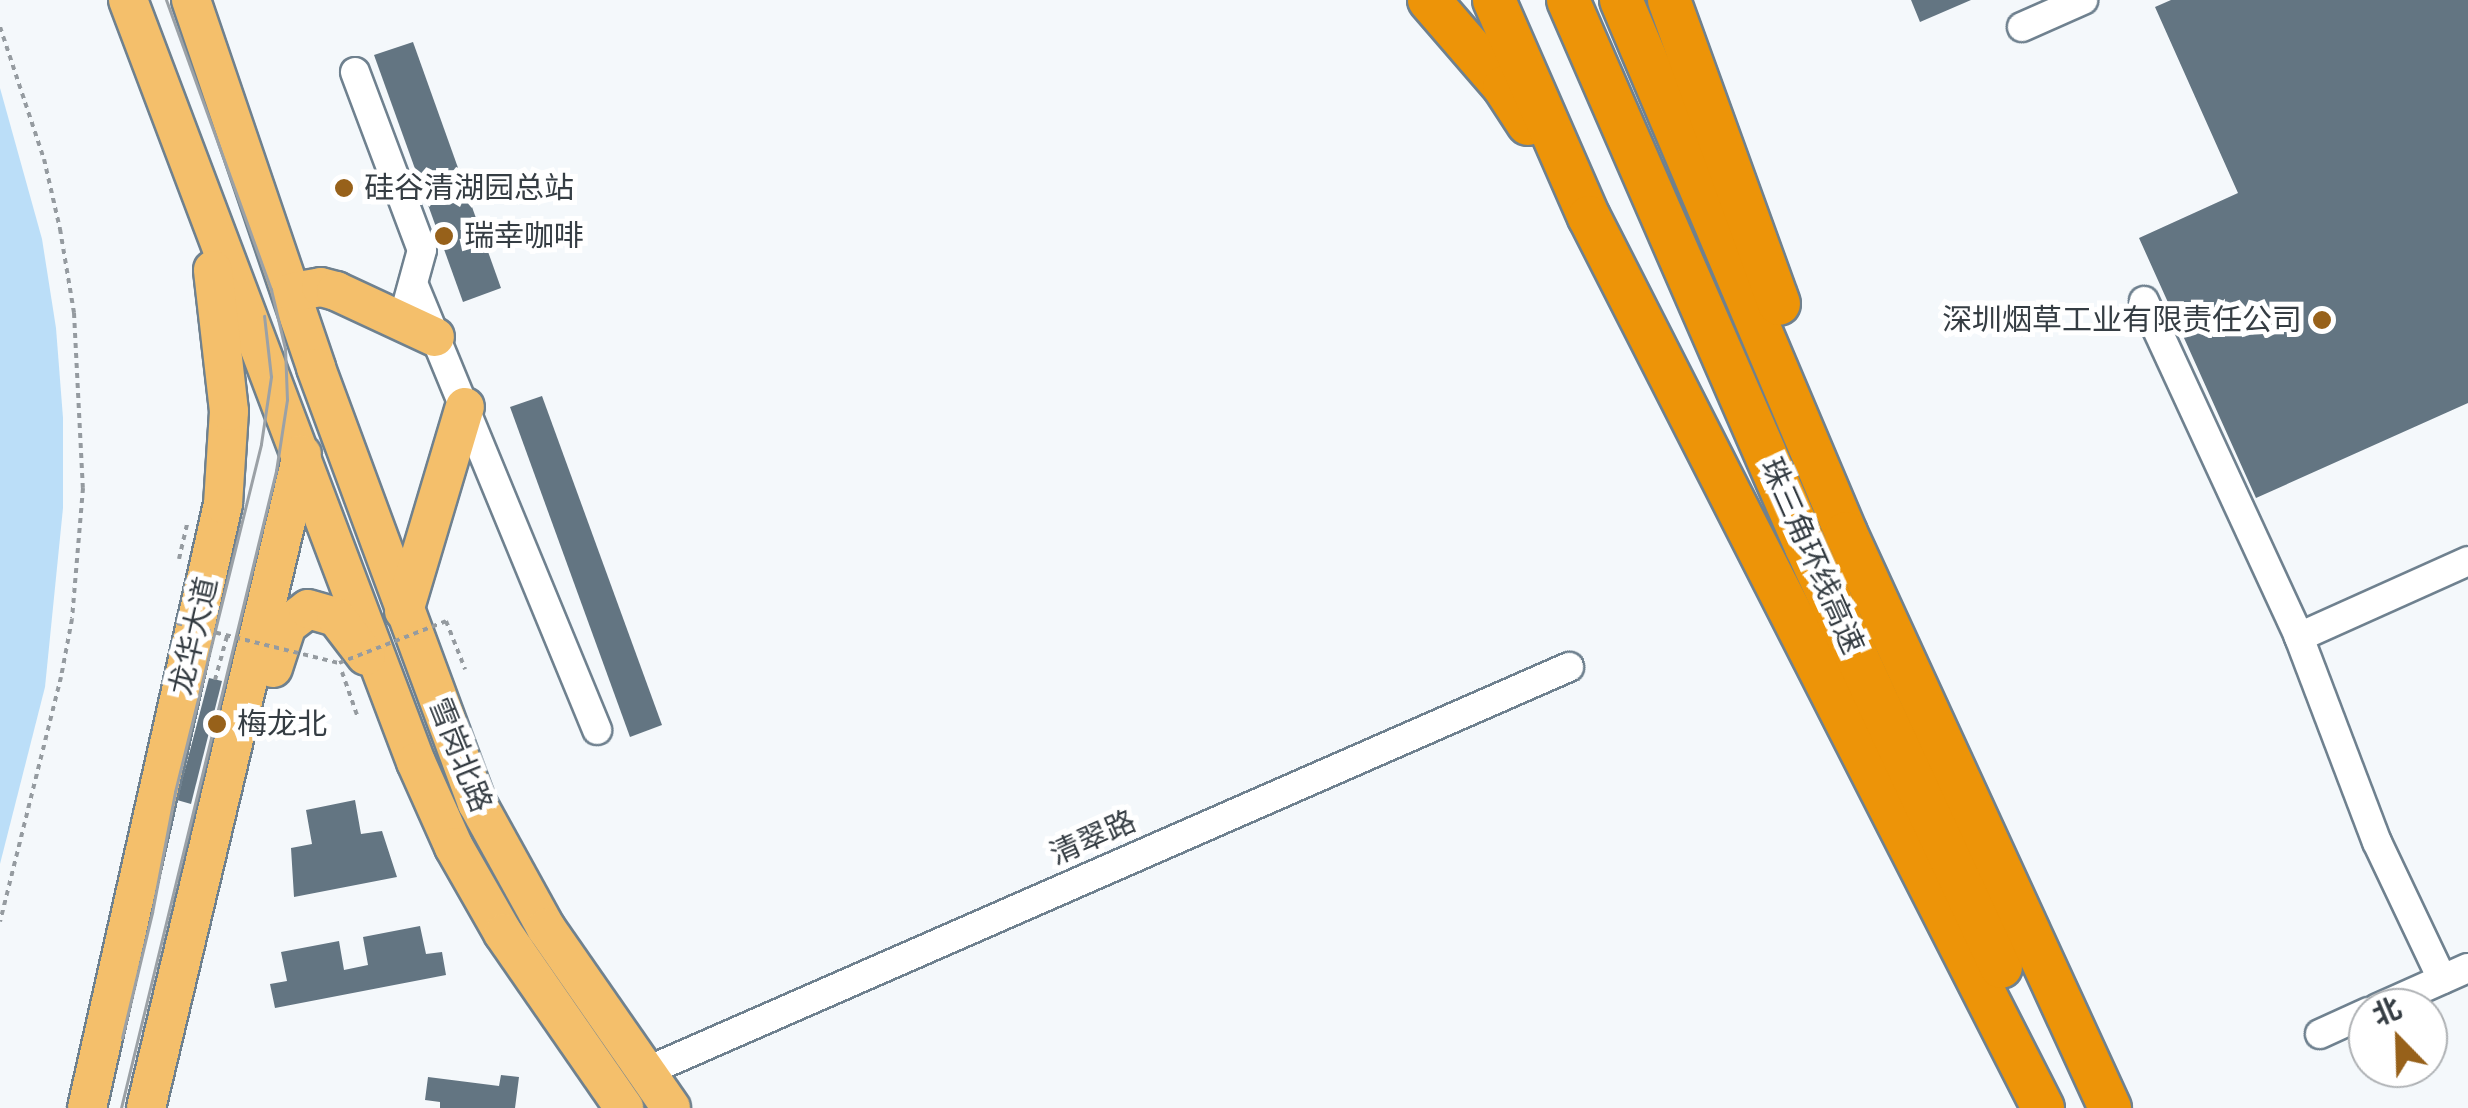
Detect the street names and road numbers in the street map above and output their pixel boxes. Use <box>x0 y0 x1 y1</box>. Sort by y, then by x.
street label: 珠三角环线高速 <box>1753 453 1871 659</box>
street label: 龙华大道 <box>163 573 225 699</box>
street label: 雪岗北路 <box>421 693 499 817</box>
street label: 清翠路 <box>1045 803 1141 873</box>

